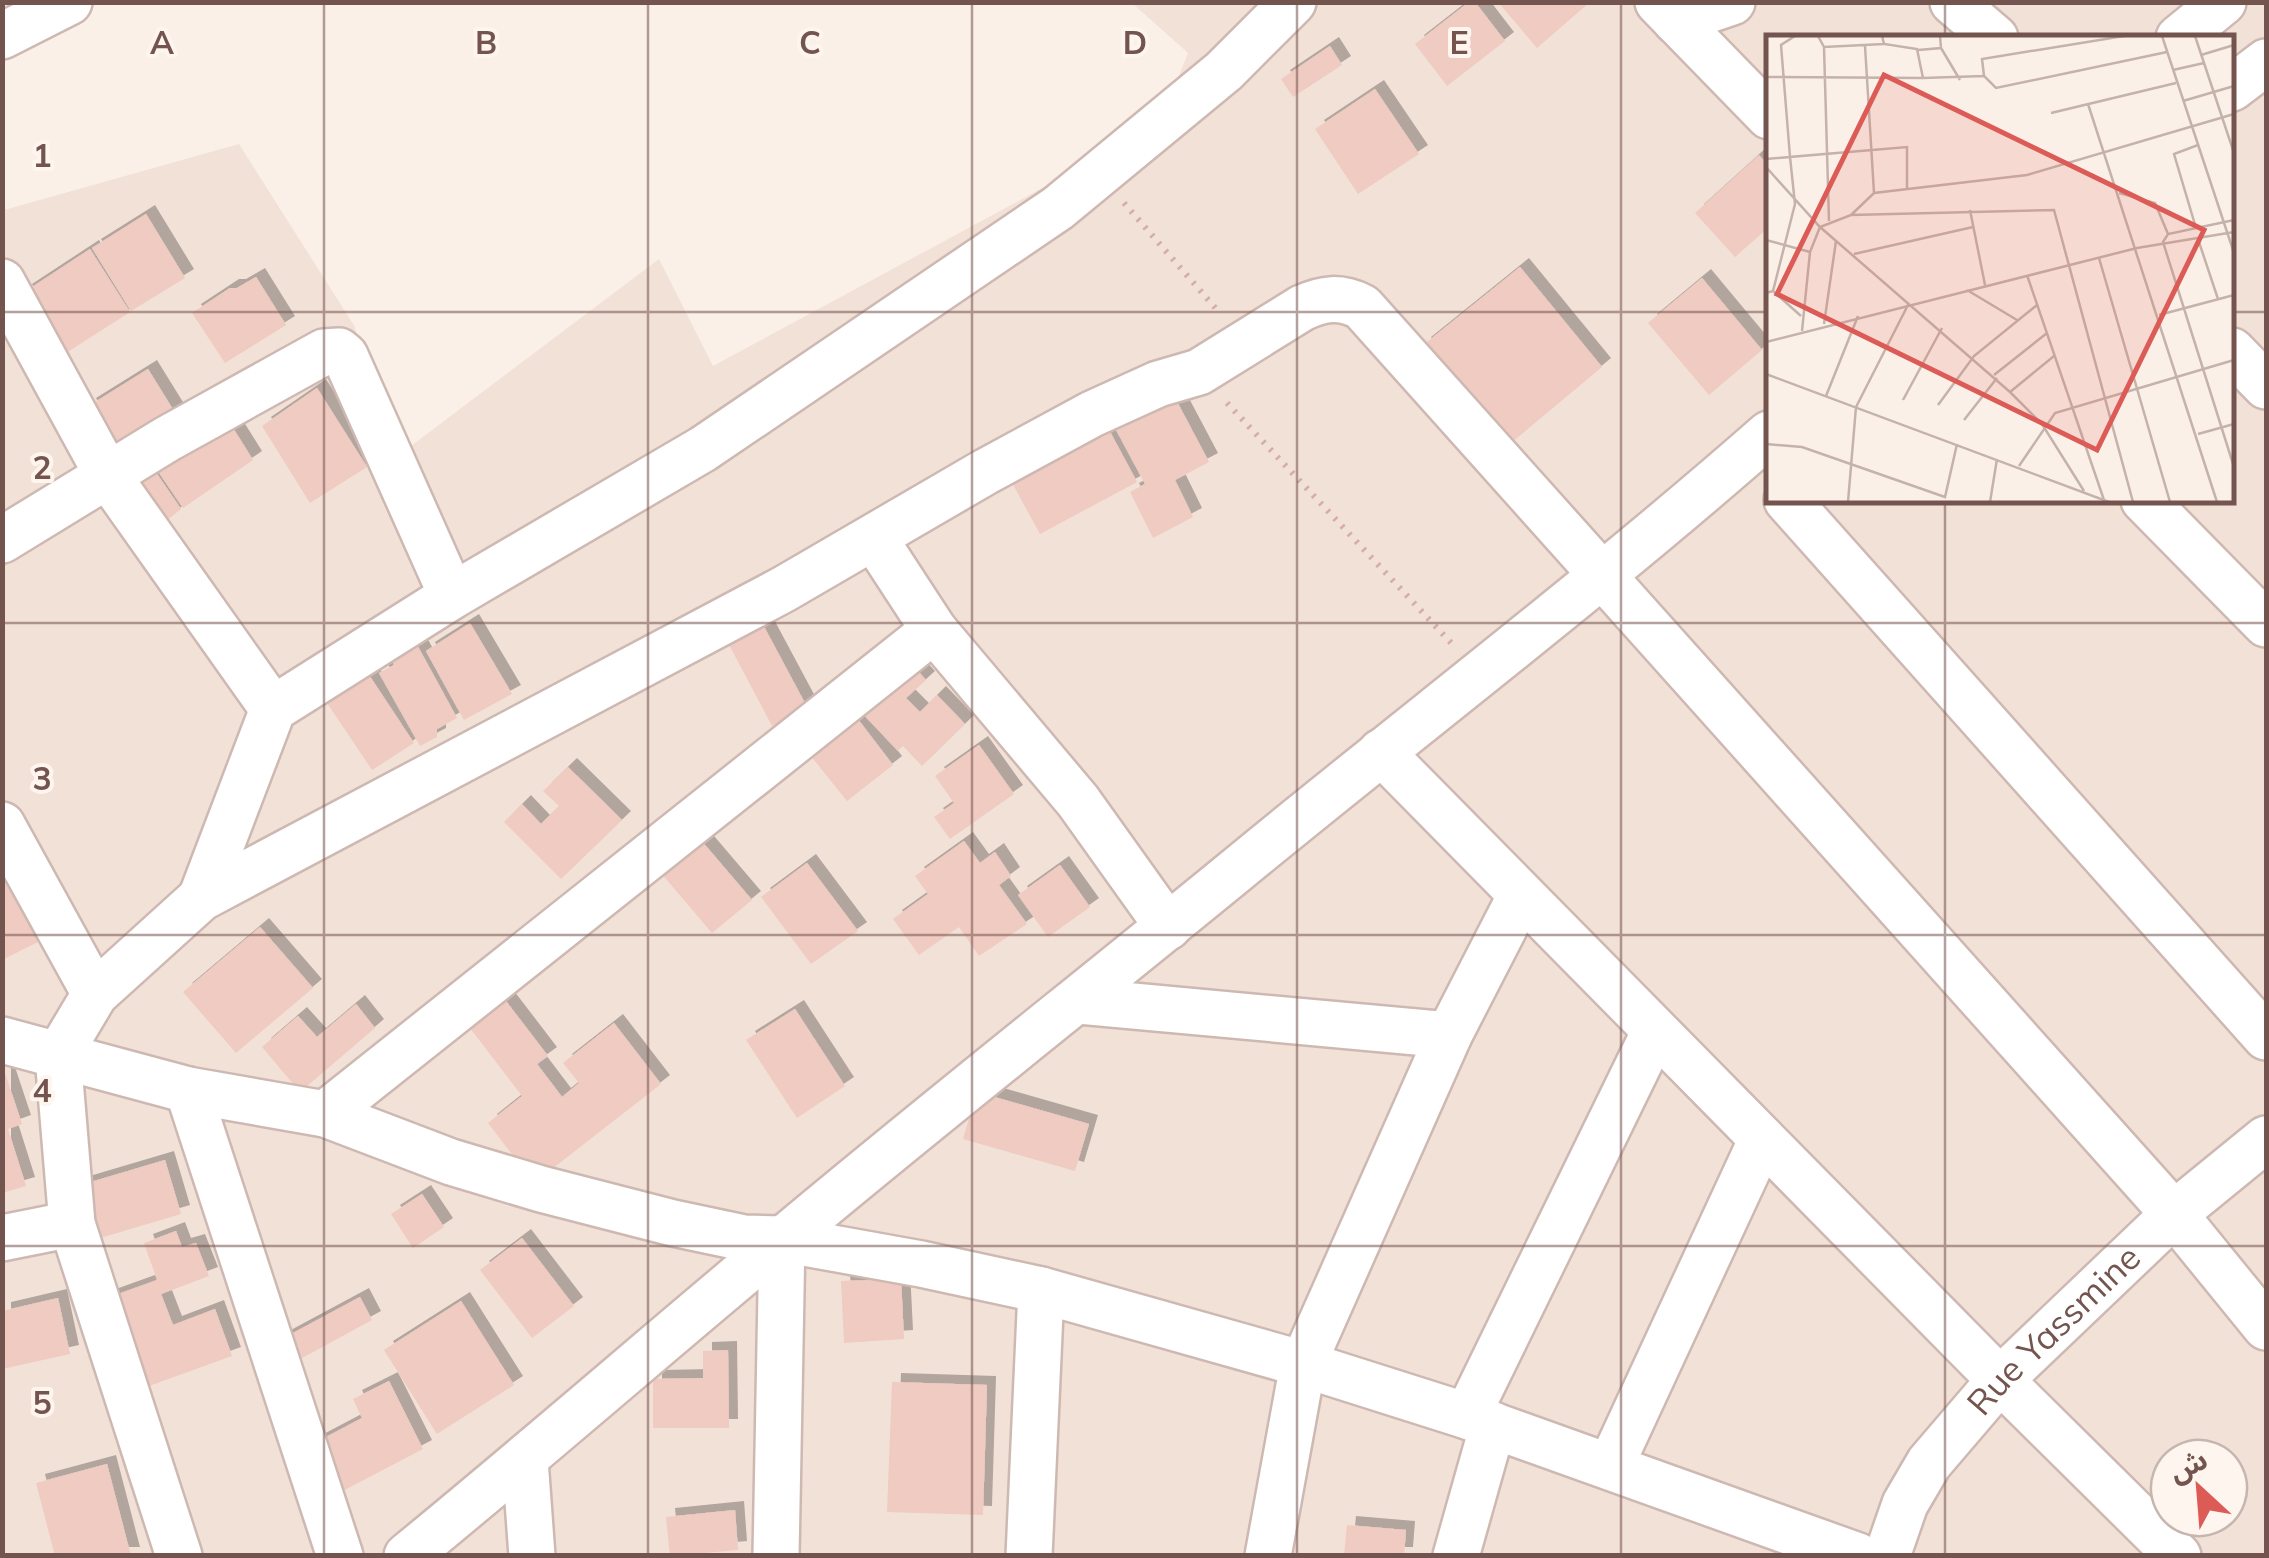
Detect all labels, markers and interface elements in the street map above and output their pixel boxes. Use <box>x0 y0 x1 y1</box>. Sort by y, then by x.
text: A <box>150 22 174 62</box>
text: B <box>475 22 497 62</box>
text: C <box>799 22 821 62</box>
text: D <box>1123 22 1147 62</box>
text: E <box>1449 22 1469 62</box>
inset map <box>1766 35 2234 502</box>
text: 1 <box>32 135 52 175</box>
text: 2 <box>32 447 52 487</box>
text: 3 <box>32 758 52 798</box>
text: 4 <box>32 1070 52 1110</box>
street label: Rue Yassmine <box>1957 1235 2149 1424</box>
text: 5 <box>32 1382 52 1422</box>
north arrow <box>2149 1438 2249 1538</box>
text: ش <box>2163 1441 2213 1489</box>

